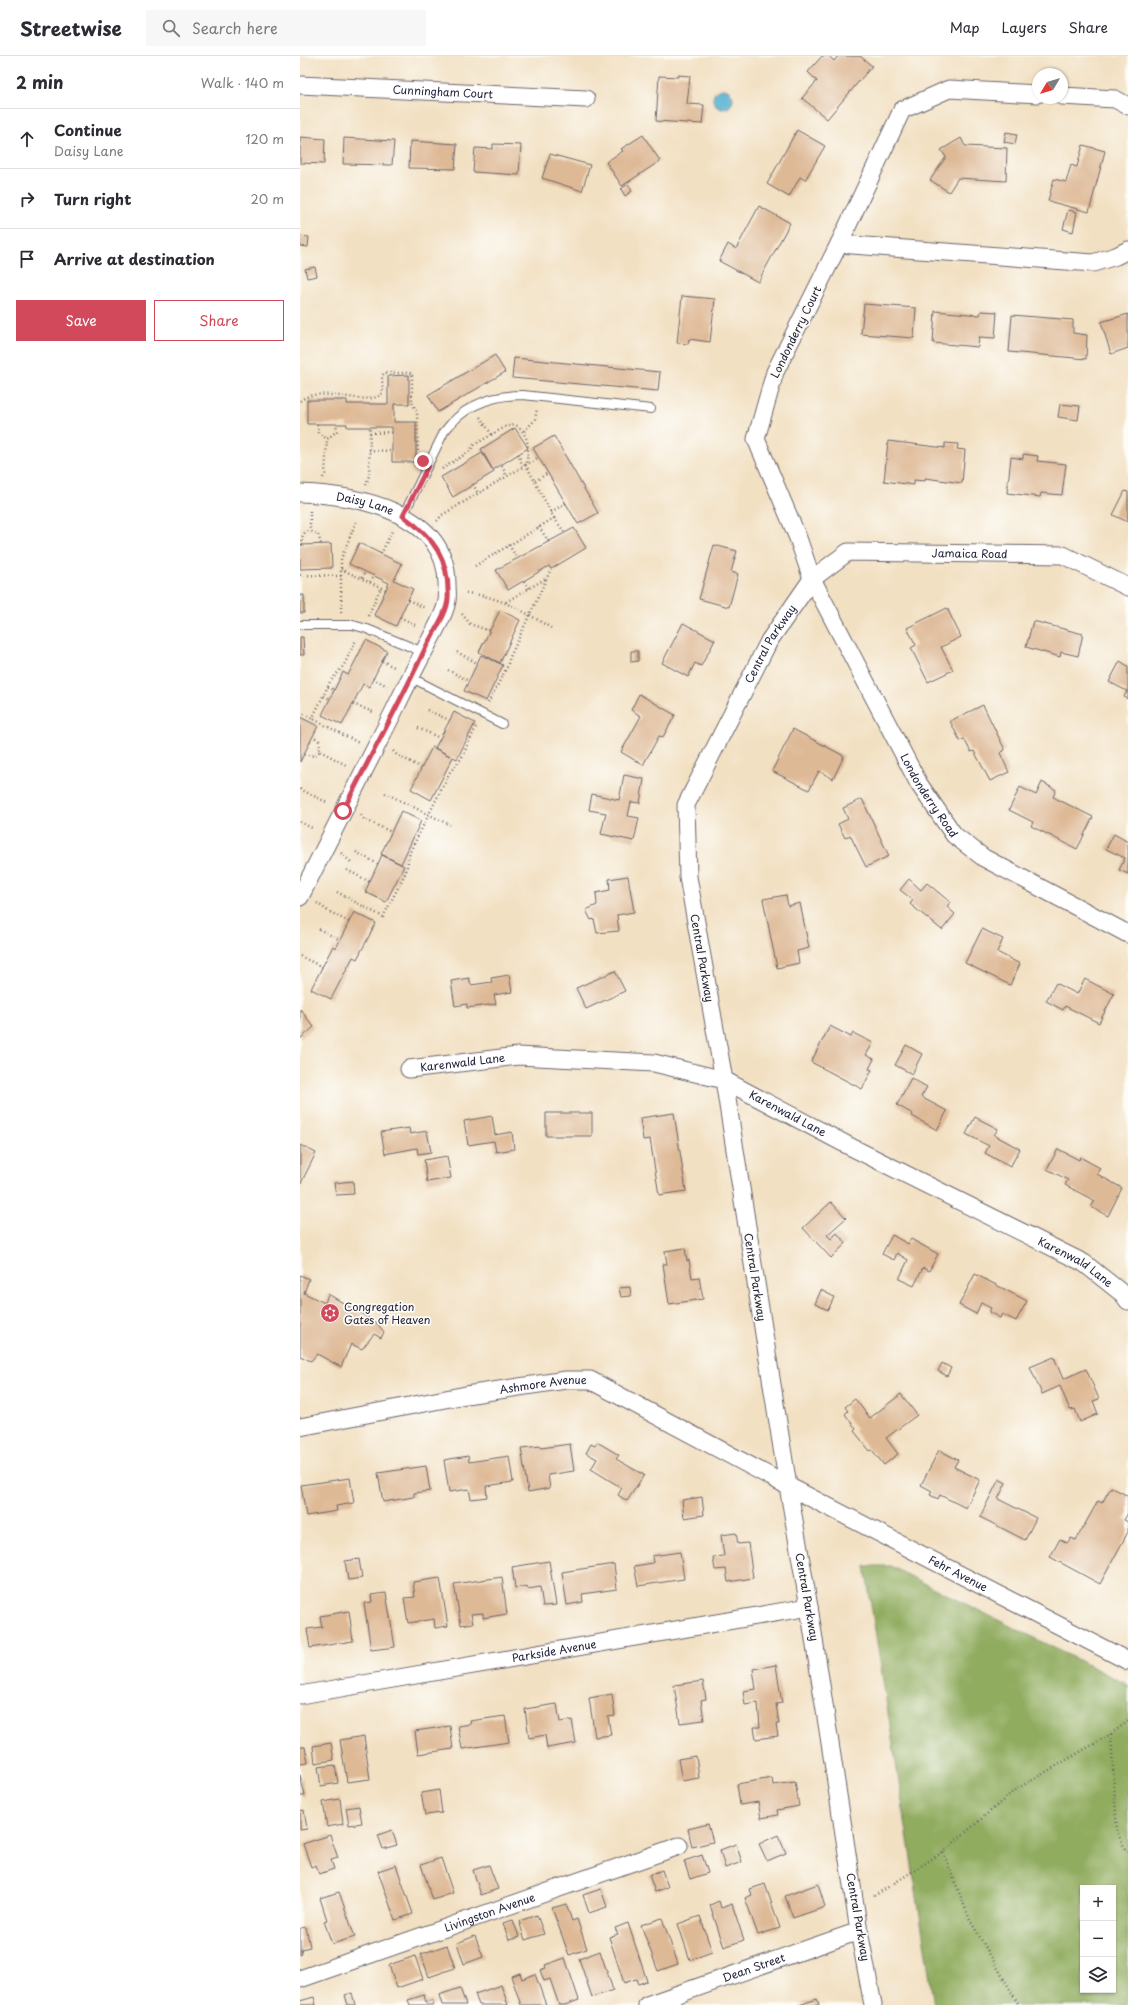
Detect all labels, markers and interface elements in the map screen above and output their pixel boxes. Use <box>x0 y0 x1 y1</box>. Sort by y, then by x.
search box <box>146 10 426 46</box>
text: Streetwise <box>20 14 122 42</box>
text: Search here <box>192 16 278 39</box>
icon: search <box>160 17 182 39</box>
text: Map <box>950 17 980 38</box>
text: Layers <box>1002 17 1047 38</box>
text: Share <box>1069 17 1108 38</box>
north arrow <box>1032 68 1068 104</box>
text: 2 min <box>16 69 63 95</box>
text: Walk · 140 m <box>201 73 284 92</box>
street label: Cunningham Court <box>392 81 494 102</box>
text: Continue <box>54 118 122 141</box>
icon: ahead <box>16 128 38 150</box>
text: 120 m <box>245 129 284 148</box>
text: Daisy Lane <box>54 141 123 160</box>
text: Turn right <box>54 187 131 210</box>
icon: right <box>16 188 38 210</box>
text: 20 m <box>250 189 284 208</box>
text: Arrive at destination <box>54 247 215 270</box>
icon: arrive <box>16 248 38 270</box>
street label: Londonderry Court <box>766 282 825 381</box>
button: Save <box>16 300 146 341</box>
button: Share <box>154 300 284 341</box>
route end <box>414 452 432 470</box>
street label: Daisy Lane <box>335 487 397 519</box>
street label: Jamaica Road <box>932 544 1008 562</box>
street label: Central Parkway <box>740 601 800 686</box>
street label: Londonderry Road <box>897 750 962 841</box>
route start <box>334 802 352 820</box>
street label: Central Parkway <box>686 913 719 1003</box>
street label: Karenwald Lane <box>419 1049 506 1076</box>
street label: Karenwald Lane <box>746 1086 830 1141</box>
street label: Central Parkway <box>740 1232 771 1322</box>
street label: Karenwald Lane <box>1035 1232 1117 1291</box>
place label: Congregation Gates of Heaven <box>344 1298 430 1328</box>
synagogue icon: Congregation Gates of Heaven <box>319 1302 341 1324</box>
street label: Ashmore Avenue <box>498 1371 587 1398</box>
street label: Fehr Avenue <box>926 1551 991 1595</box>
street label: Central Parkway <box>791 1552 824 1642</box>
street label: Parkside Avenue <box>511 1635 598 1666</box>
street label: Central Parkway <box>842 1872 875 1962</box>
map controls <box>1080 1885 1116 1993</box>
button: + <box>1080 1885 1116 1921</box>
street label: Livingston Avenue <box>442 1888 537 1936</box>
button: − <box>1080 1921 1116 1957</box>
street label: Dean Street <box>720 1949 787 1986</box>
button: layers <box>1080 1957 1116 1993</box>

